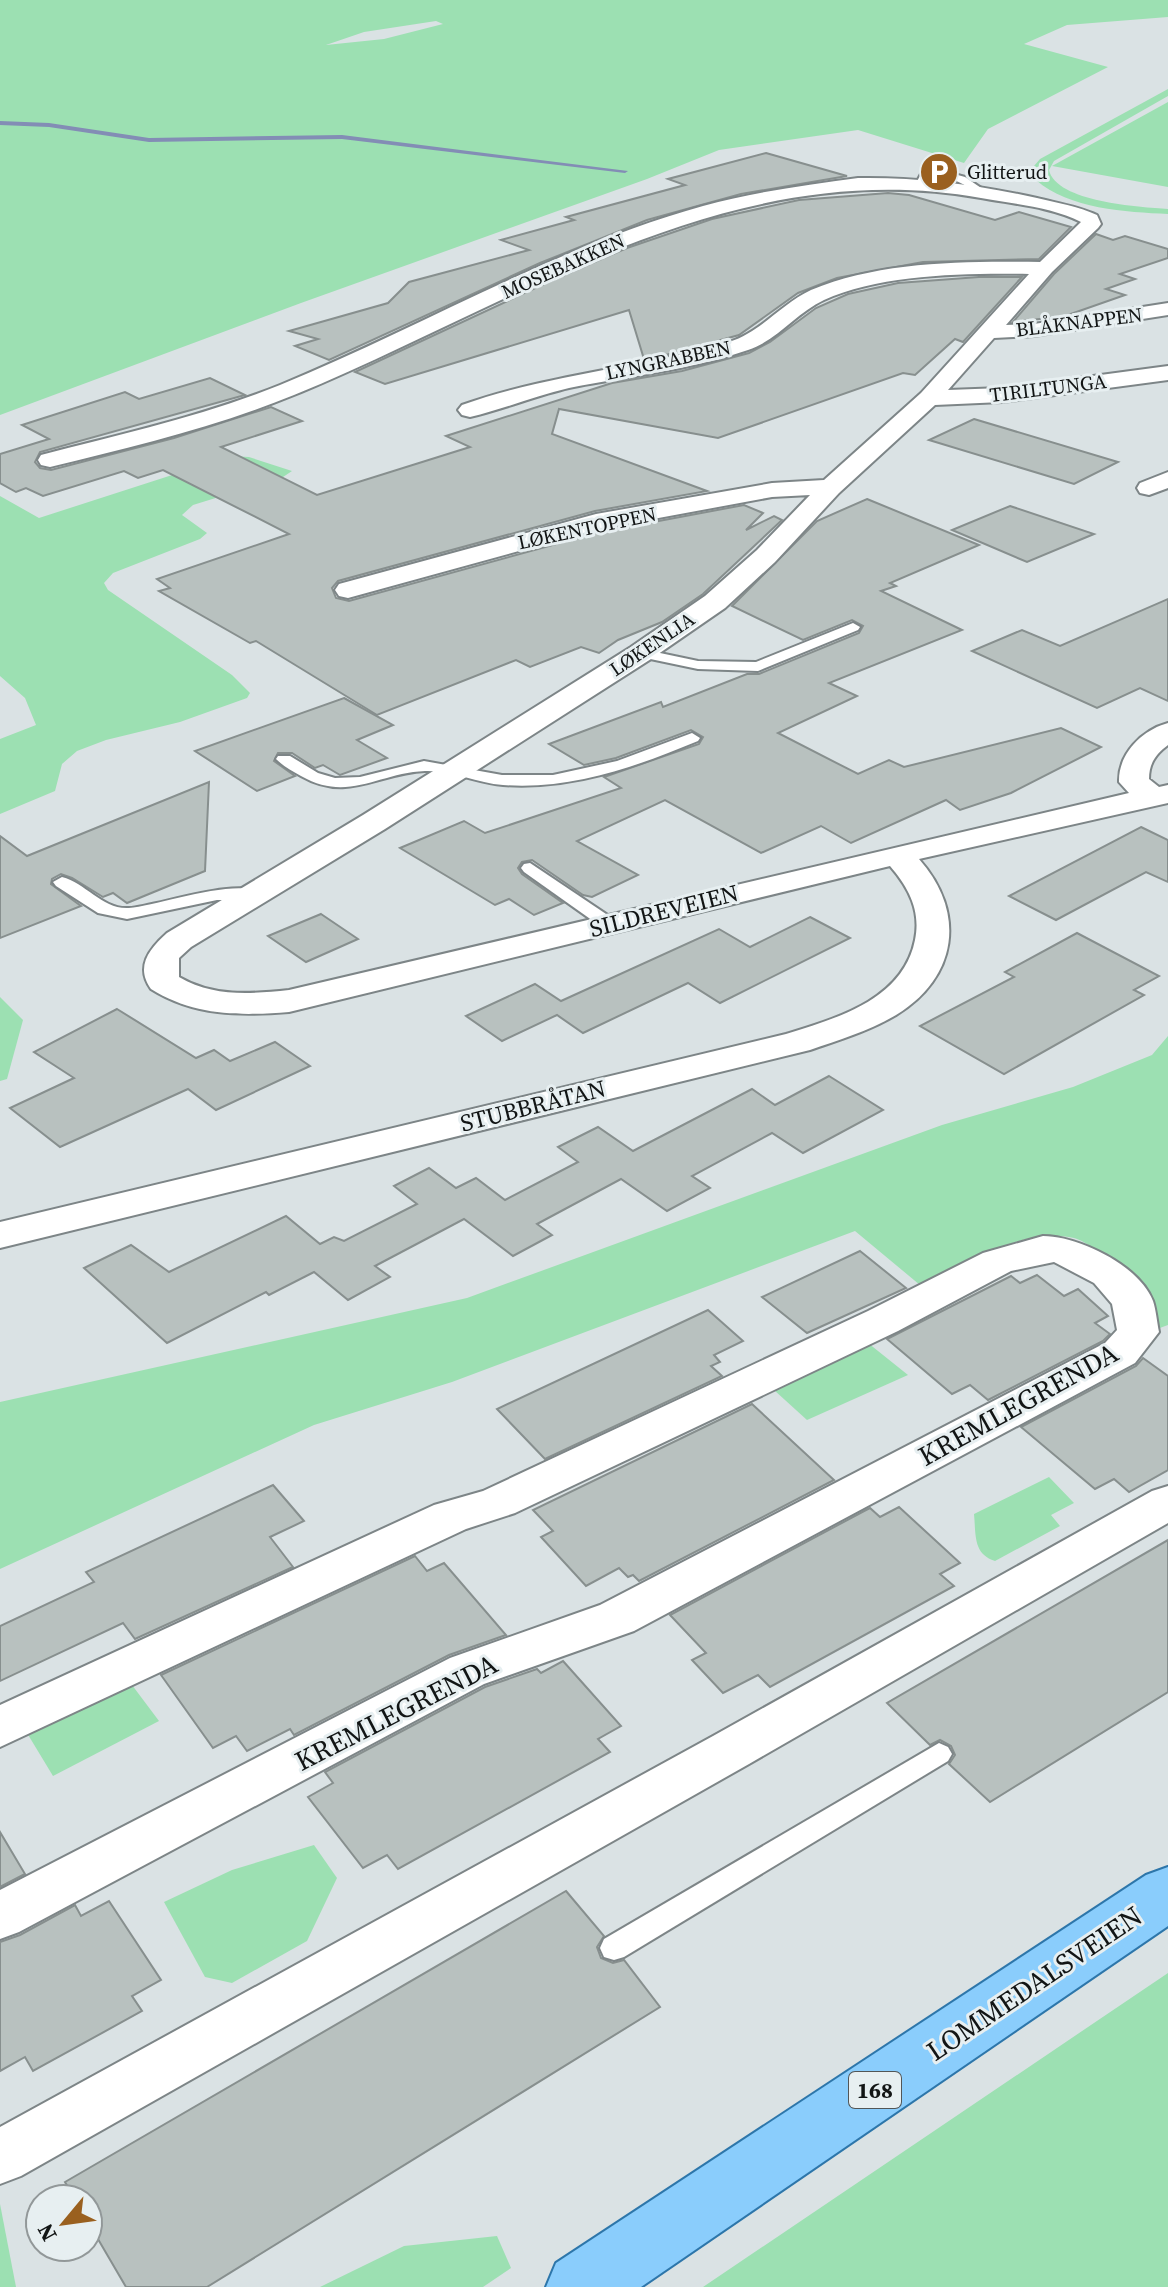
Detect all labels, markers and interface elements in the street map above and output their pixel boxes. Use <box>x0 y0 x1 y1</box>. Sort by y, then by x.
parking icon: Glitterud <box>918 151 960 193</box>
place label: Glitterud <box>967 158 1048 186</box>
street label: MOSEBAKKEN <box>497 226 629 306</box>
street label: BLÅKNAPPEN <box>1014 300 1144 344</box>
street label: LYNGRABBEN <box>603 333 733 387</box>
street label: TIRILTUNGA <box>988 367 1109 409</box>
street label: LØKENTOPPEN <box>515 500 659 556</box>
street label: LØKENLIA <box>604 605 701 683</box>
street label: SILDREVEIEN <box>586 876 742 945</box>
street label: STUBBRÅTAN <box>457 1072 609 1140</box>
street label: KREMLEGRENDA <box>911 1333 1125 1475</box>
street label: KREMLEGRENDA <box>288 1644 504 1780</box>
street label: LOMMEDALSVEIEN <box>919 1897 1149 2069</box>
road number: 168 <box>849 2072 901 2108</box>
north arrow <box>24 2183 104 2263</box>
text: N <box>30 2218 64 2247</box>

